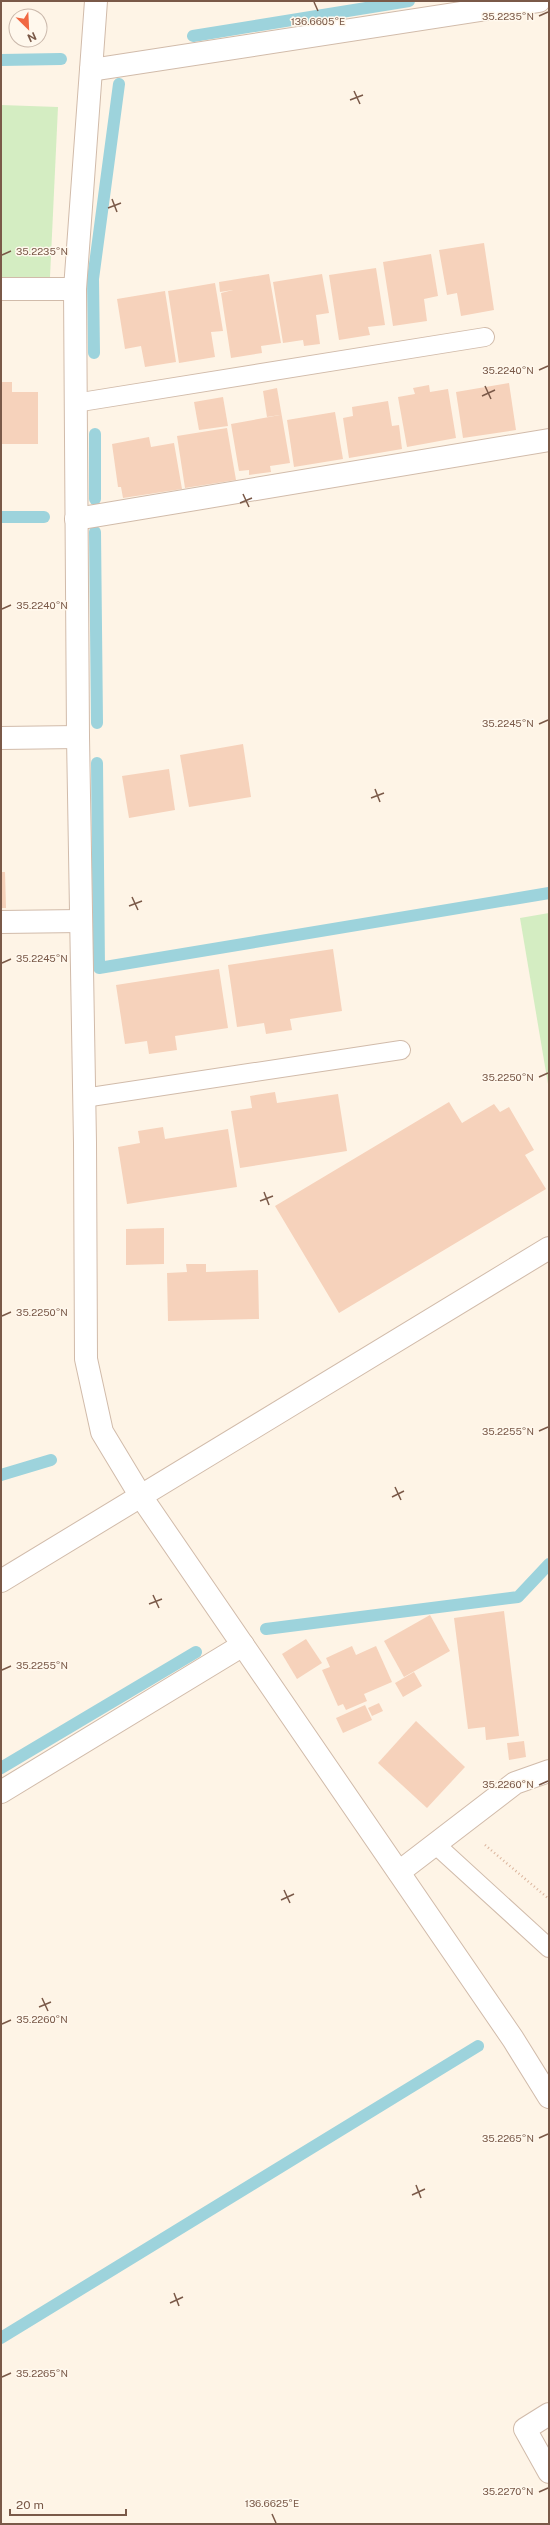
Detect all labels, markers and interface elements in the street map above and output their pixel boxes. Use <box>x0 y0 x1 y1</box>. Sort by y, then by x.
north arrow <box>8 8 48 48</box>
text: 35.2235°N <box>482 10 534 22</box>
text: 136.6605°E <box>291 15 345 27</box>
text: N <box>26 30 38 44</box>
text: 35.2235°N <box>16 245 68 257</box>
text: 35.2240°N <box>482 364 534 376</box>
text: 35.2240°N <box>16 599 68 611</box>
text: 35.2245°N <box>482 717 534 729</box>
text: 35.2245°N <box>16 952 68 964</box>
text: 35.2250°N <box>482 1071 534 1083</box>
text: 35.2250°N <box>16 1306 68 1318</box>
text: 35.2255°N <box>482 1425 534 1437</box>
text: 35.2255°N <box>16 1659 68 1671</box>
text: 35.2260°N <box>482 1778 534 1790</box>
text: 35.2260°N <box>16 2013 68 2025</box>
text: 35.2265°N <box>482 2132 534 2144</box>
text: 35.2265°N <box>16 2367 68 2379</box>
text: 35.2270°N <box>482 2485 534 2497</box>
scale bar <box>10 2491 126 2517</box>
text: 136.6625°E <box>245 2497 299 2509</box>
text: 20 m <box>16 2498 44 2512</box>

